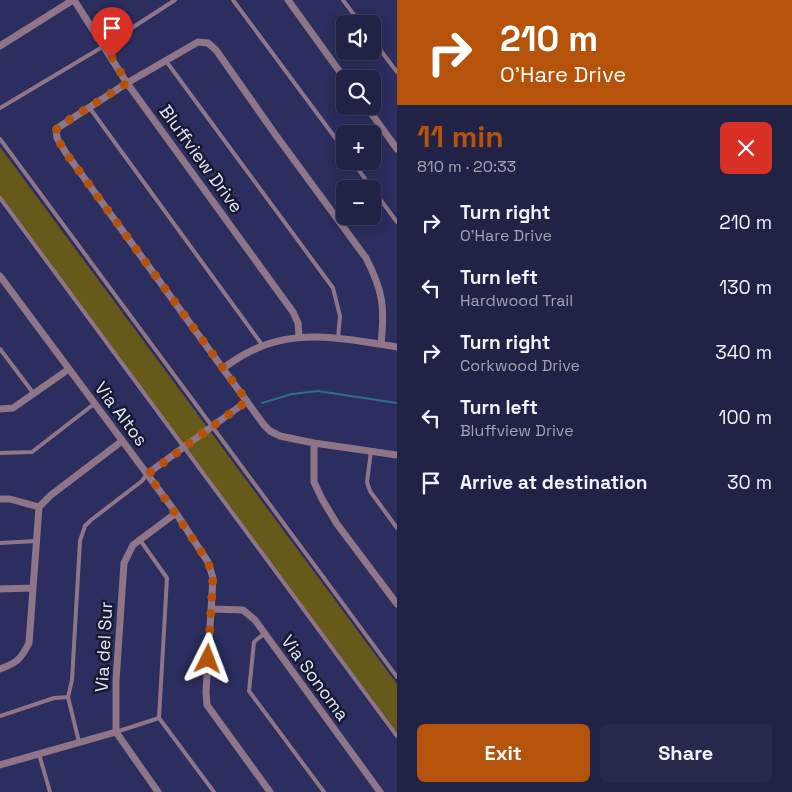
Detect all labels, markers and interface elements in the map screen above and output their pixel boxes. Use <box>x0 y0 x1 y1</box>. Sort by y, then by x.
pin <box>91 7 133 58</box>
icon: arrive <box>98 14 126 42</box>
map controls <box>336 15 381 225</box>
button: sound <box>336 15 381 60</box>
text: 210 m <box>500 17 598 61</box>
icon: right <box>417 20 482 85</box>
text: O'Hare Drive <box>500 60 626 88</box>
button: search <box>336 70 381 115</box>
street label: Bluffview Drive <box>155 100 248 217</box>
text: 11 min <box>417 117 504 156</box>
button: close <box>720 122 772 174</box>
button: + <box>336 125 381 170</box>
text: 810 m · 20:33 <box>417 156 516 177</box>
button: − <box>336 180 381 225</box>
text: Turn right <box>460 200 550 225</box>
icon: right <box>417 209 445 237</box>
text: 210 m <box>719 210 772 235</box>
text: O'Hare Drive <box>460 225 552 246</box>
text: Turn left <box>460 265 538 290</box>
icon: left <box>417 274 445 302</box>
text: 130 m <box>719 275 772 300</box>
text: Hardwood Trail <box>460 290 573 311</box>
text: Turn right <box>460 330 550 355</box>
icon: right <box>417 339 445 367</box>
text: 340 m <box>715 340 772 365</box>
text: Corkwood Drive <box>460 355 580 376</box>
street label: Via Altos <box>90 377 153 450</box>
text: Turn left <box>460 395 538 420</box>
icon: left <box>417 404 445 432</box>
text: 100 m <box>718 405 772 430</box>
text: Bluffview Drive <box>460 420 574 441</box>
icon: arrive <box>417 469 445 497</box>
text: Arrive at destination <box>460 470 648 495</box>
text: 30 m <box>727 470 772 495</box>
street label: Via del Sur <box>90 601 117 693</box>
street label: Via Sonoma <box>277 630 354 725</box>
position arrow <box>181 632 233 684</box>
button: Exit <box>417 724 590 782</box>
button: Share <box>600 724 772 782</box>

